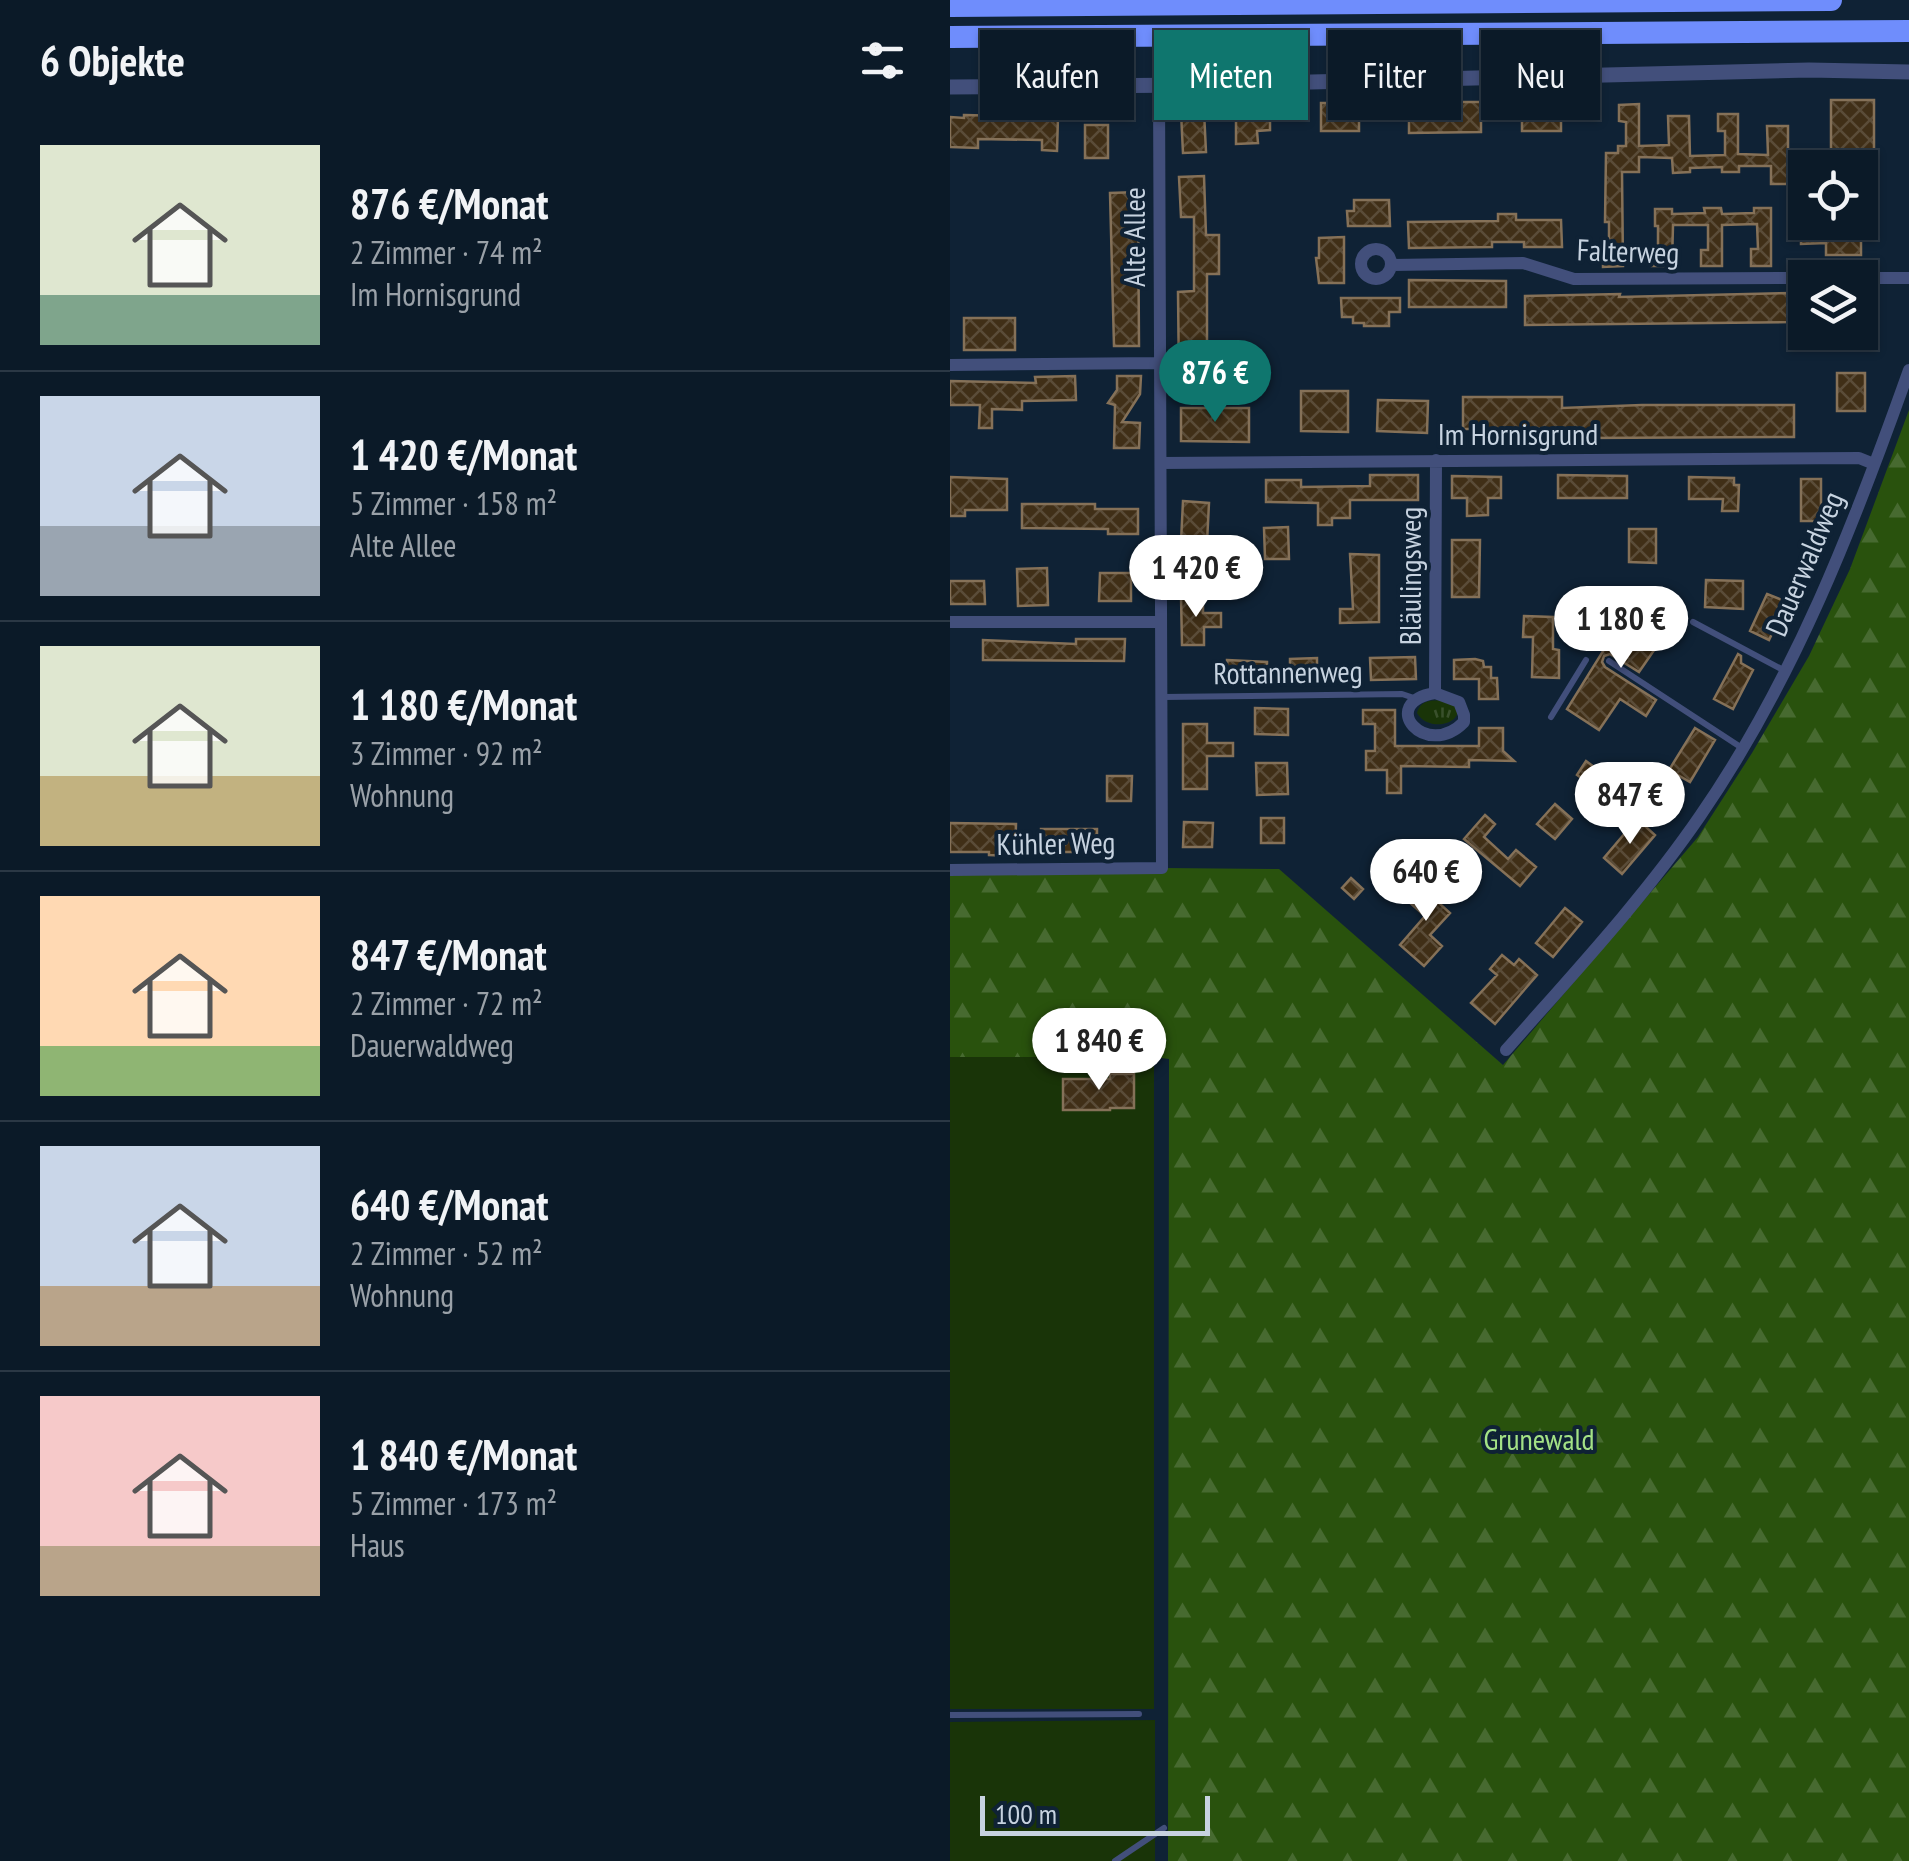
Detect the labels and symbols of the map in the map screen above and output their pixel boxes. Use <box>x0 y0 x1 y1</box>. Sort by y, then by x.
street label: Alte Allee <box>1114 187 1153 287</box>
street label: Falterweg <box>1576 229 1680 272</box>
pin: 876 € <box>1145 340 1285 425</box>
street label: Im Hornisgrund <box>1438 414 1598 453</box>
street label: Dauerwaldweg <box>1756 485 1852 642</box>
street label: Bläulingsweg <box>1390 507 1429 645</box>
pin: 1 420 € <box>1104 535 1288 620</box>
pin: 1 180 € <box>1529 586 1713 671</box>
street label: Rottannenweg <box>1213 651 1363 692</box>
pin: 847 € <box>1560 762 1700 847</box>
street label: Kühler Weg <box>996 822 1116 863</box>
pin: 640 € <box>1356 839 1496 924</box>
pin: 1 840 € <box>1007 1008 1191 1093</box>
park label: Grunewald <box>1484 1419 1595 1458</box>
scale bar <box>980 1791 1210 1836</box>

